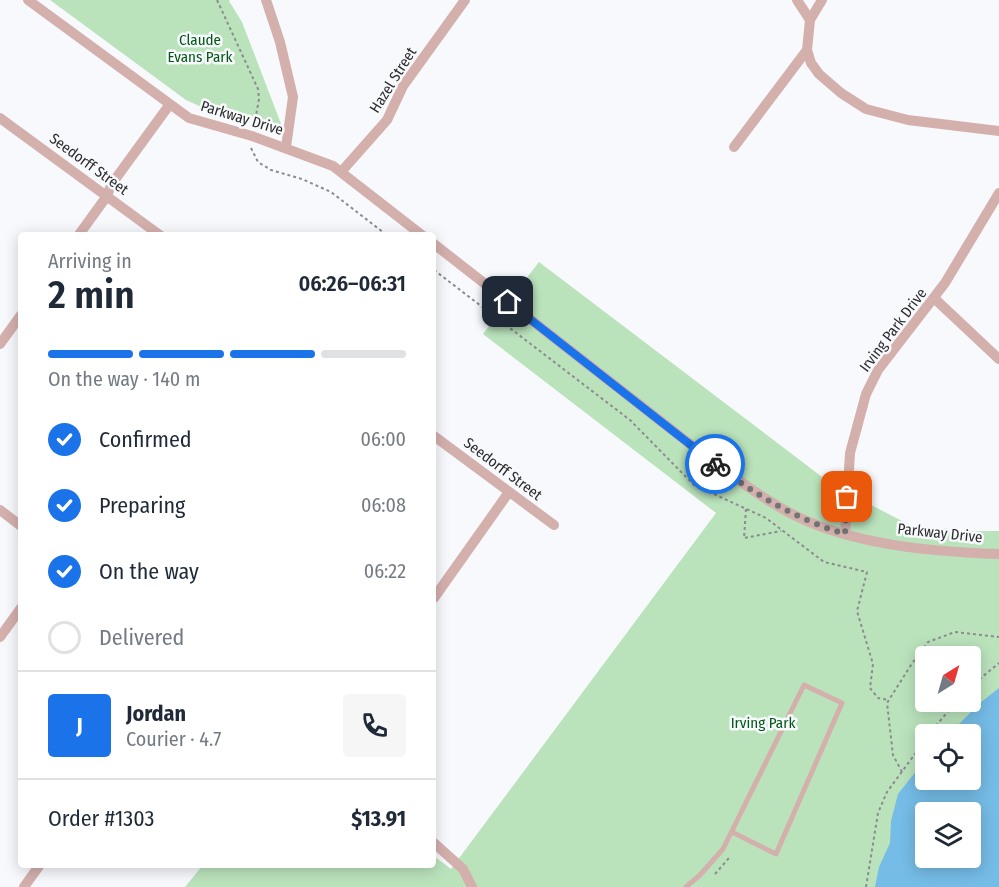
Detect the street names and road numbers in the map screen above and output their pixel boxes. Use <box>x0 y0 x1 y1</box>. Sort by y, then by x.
street label: Hazel Street <box>366 44 420 116</box>
street label: Parkway Drive <box>199 97 285 139</box>
street label: Seedorff Street <box>46 129 132 199</box>
street label: Irving Park Drive <box>856 285 930 375</box>
street label: Seedorff Street <box>460 434 546 504</box>
street label: Parkway Drive <box>897 520 983 546</box>

